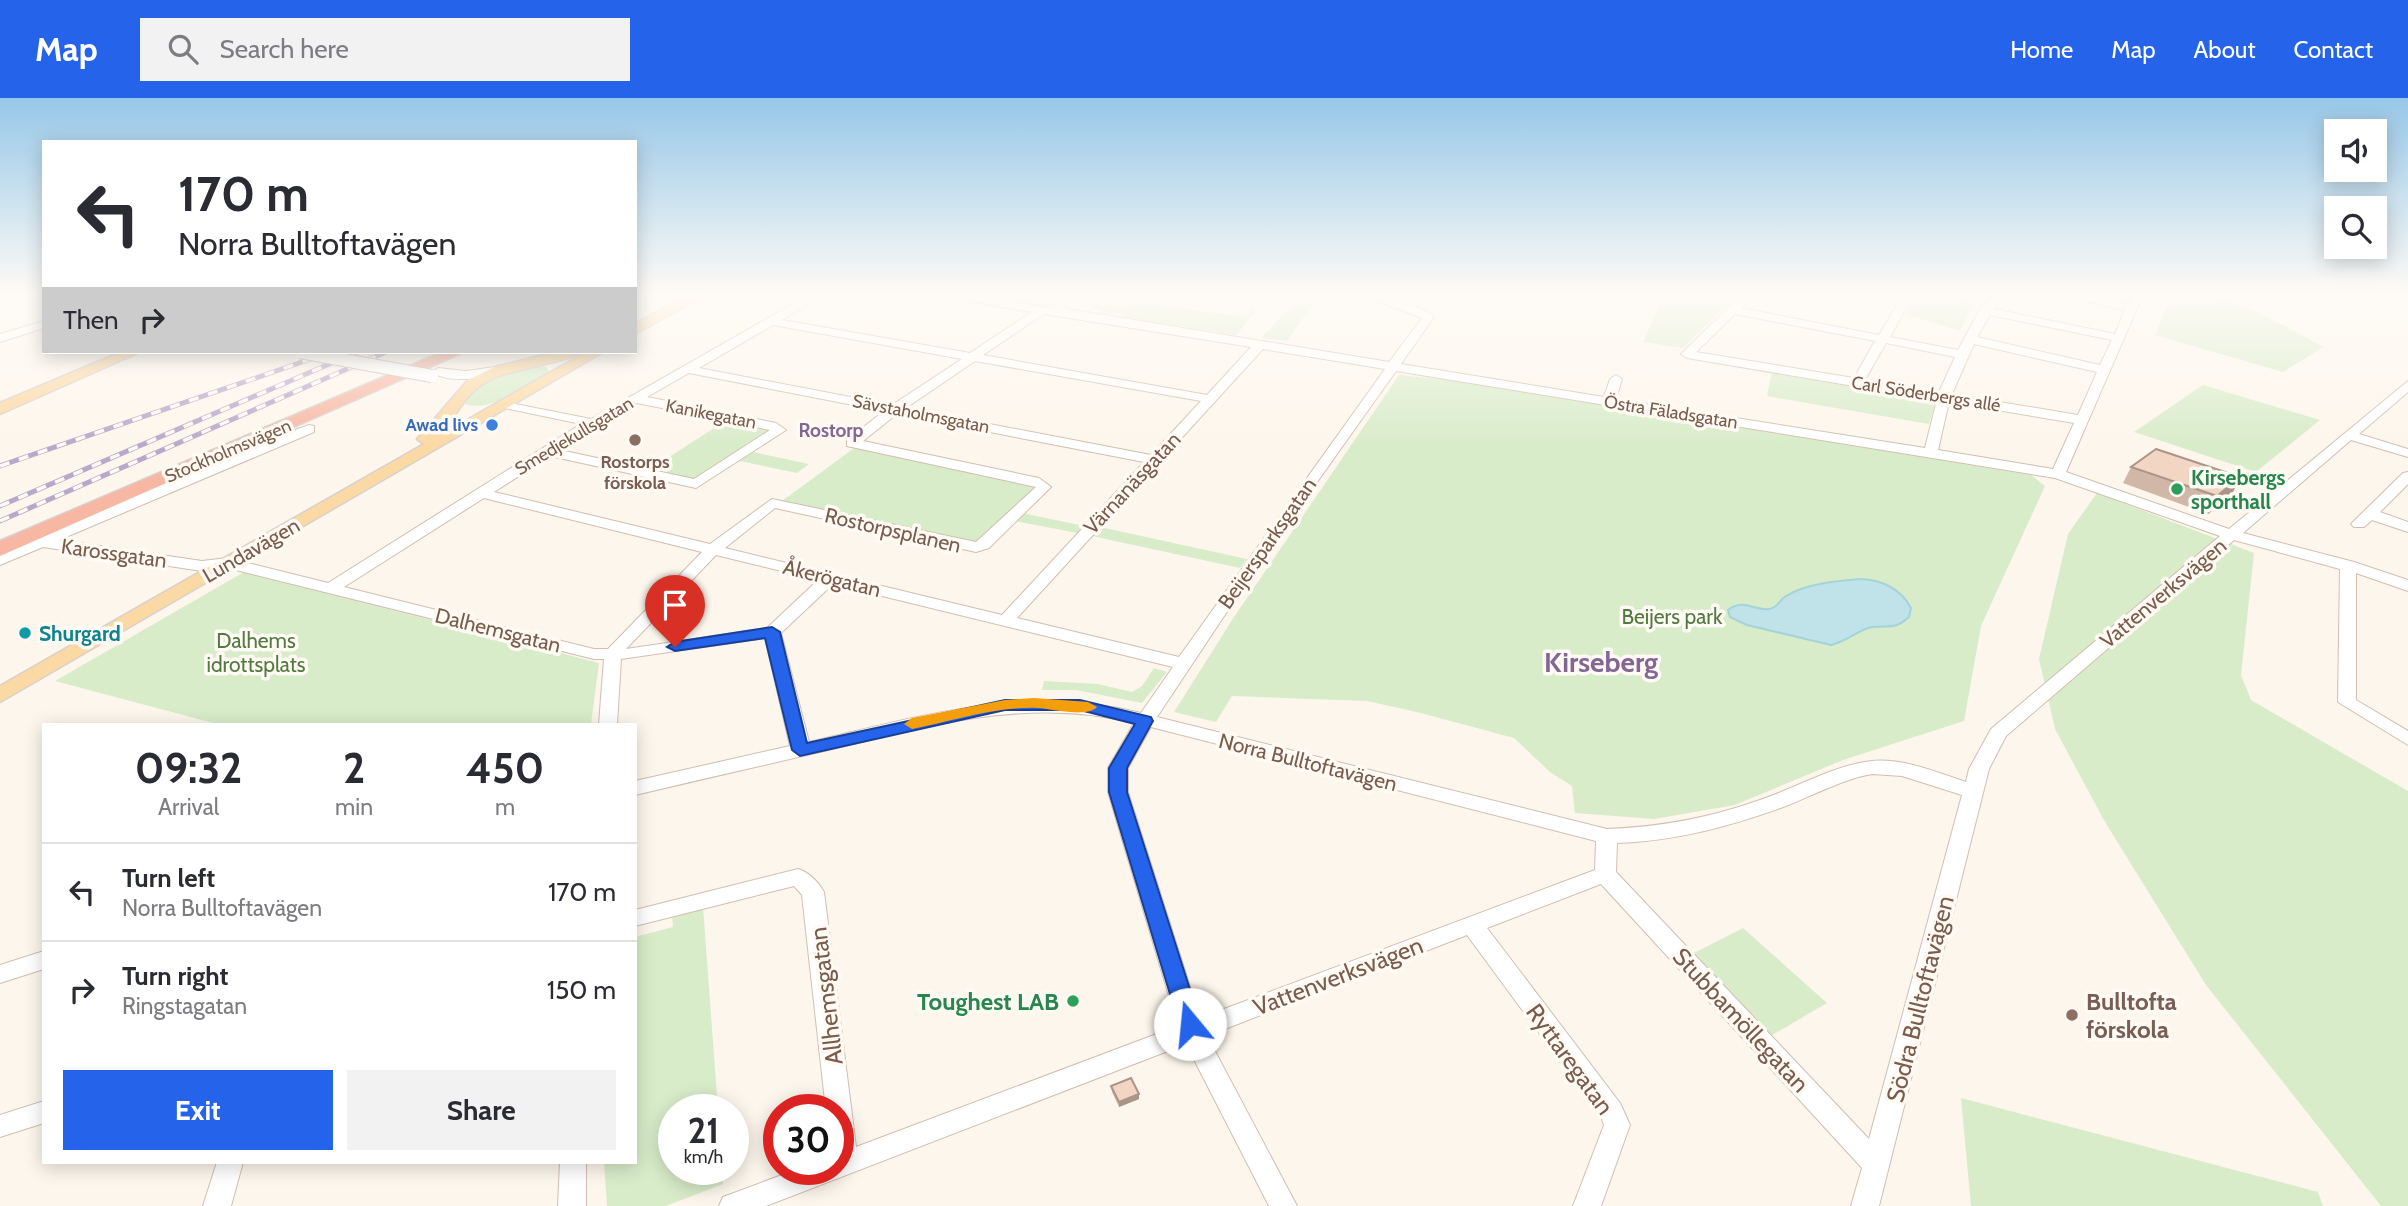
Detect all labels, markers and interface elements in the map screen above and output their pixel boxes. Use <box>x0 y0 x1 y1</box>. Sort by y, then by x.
search box <box>140 18 630 81</box>
text: Map <box>35 29 98 69</box>
icon: search <box>164 30 202 68</box>
text: Search here <box>220 33 349 65</box>
text: Home <box>2010 35 2073 64</box>
text: Map <box>2111 35 2156 64</box>
text: About <box>2194 35 2256 64</box>
text: Contact <box>2294 35 2373 64</box>
map controls <box>2324 119 2387 259</box>
button: sound <box>2324 119 2387 182</box>
text: 170 m <box>178 164 309 223</box>
icon: left <box>63 168 154 259</box>
button: search <box>2324 196 2387 259</box>
text: Norra Bulltoftavägen <box>178 224 456 263</box>
icon: right <box>133 301 171 339</box>
text: Then <box>63 304 119 336</box>
street label: Carl Söderbergs allé <box>1850 371 2002 417</box>
street label: Sävstaholmsgatan <box>851 390 991 438</box>
street label: Östra Fäladsgatan <box>1603 391 1739 433</box>
street label: Smedjekullsgatan <box>511 392 637 480</box>
street label: Kanikegatan <box>664 394 758 434</box>
street label: Stockholmsvägen <box>161 414 295 488</box>
place label: Awad livs <box>405 414 478 436</box>
marker: Awad livs <box>484 417 500 433</box>
district label: Rostorp <box>799 419 864 442</box>
street label: Värnanäsgatan <box>1078 427 1186 539</box>
marker: Rostorps förskola <box>627 432 643 448</box>
place label: Rostorps förskola <box>600 451 670 494</box>
place label: Kirsebergs sporthall <box>2191 465 2286 514</box>
street label: Beijersparksgatan <box>1213 473 1322 614</box>
marker: Kirsebergs sporthall <box>2169 481 2185 497</box>
street label: Rostorpsplanen <box>822 502 964 558</box>
street label: Lundavägen <box>198 512 304 588</box>
street label: Karossgatan <box>60 533 168 573</box>
street label: Vattenverksvägen <box>2095 533 2231 653</box>
street label: Åkerögatan <box>781 553 884 602</box>
pin <box>645 575 705 647</box>
icon: arrive <box>656 586 694 624</box>
street label: Dalhemsgatan <box>433 602 563 658</box>
park label: Beijers park <box>1622 604 1723 630</box>
place label: Shurgard <box>39 621 121 646</box>
marker: Shurgard <box>17 625 33 641</box>
park label: Dalhems idrottsplats <box>206 628 306 677</box>
district label: Kirseberg <box>1544 645 1658 679</box>
street label: Norra Bulltoftavägen <box>1216 728 1400 796</box>
text: 09:32 <box>135 742 242 794</box>
text: 2 <box>343 742 365 794</box>
text: 450 <box>466 742 544 794</box>
text: Arrival <box>158 793 219 821</box>
text: min <box>335 793 373 821</box>
text: m <box>495 793 515 821</box>
text: Turn left <box>122 862 215 894</box>
icon: left <box>63 873 101 911</box>
text: 170 m <box>548 876 616 908</box>
street label: Södra Bulltoftavägen <box>1880 893 1960 1105</box>
text: Norra Bulltoftavägen <box>122 894 322 922</box>
street label: Allhemsgatan <box>803 926 849 1066</box>
street label: Vattenverksvägen <box>1249 930 1427 1022</box>
street label: Stubbamöllegatan <box>1667 942 1815 1098</box>
text: Turn right <box>122 960 228 992</box>
icon: right <box>63 971 101 1009</box>
text: 150 m <box>547 974 616 1006</box>
place label: Toughest LAB <box>917 987 1059 1016</box>
position arrow <box>1153 987 1227 1061</box>
place label: Bulltofta förskola <box>2086 987 2177 1044</box>
text: Ringstagatan <box>122 992 247 1020</box>
marker: Toughest LAB <box>1065 993 1081 1009</box>
street label: Ryttaregatan <box>1520 998 1620 1120</box>
marker: Bulltofta förskola <box>2064 1007 2080 1023</box>
button: Exit <box>63 1070 333 1150</box>
button: Share <box>347 1070 616 1150</box>
speed limit sign: 30 <box>763 1094 854 1185</box>
text: 21 <box>688 1109 719 1152</box>
text: km/h <box>684 1146 723 1168</box>

